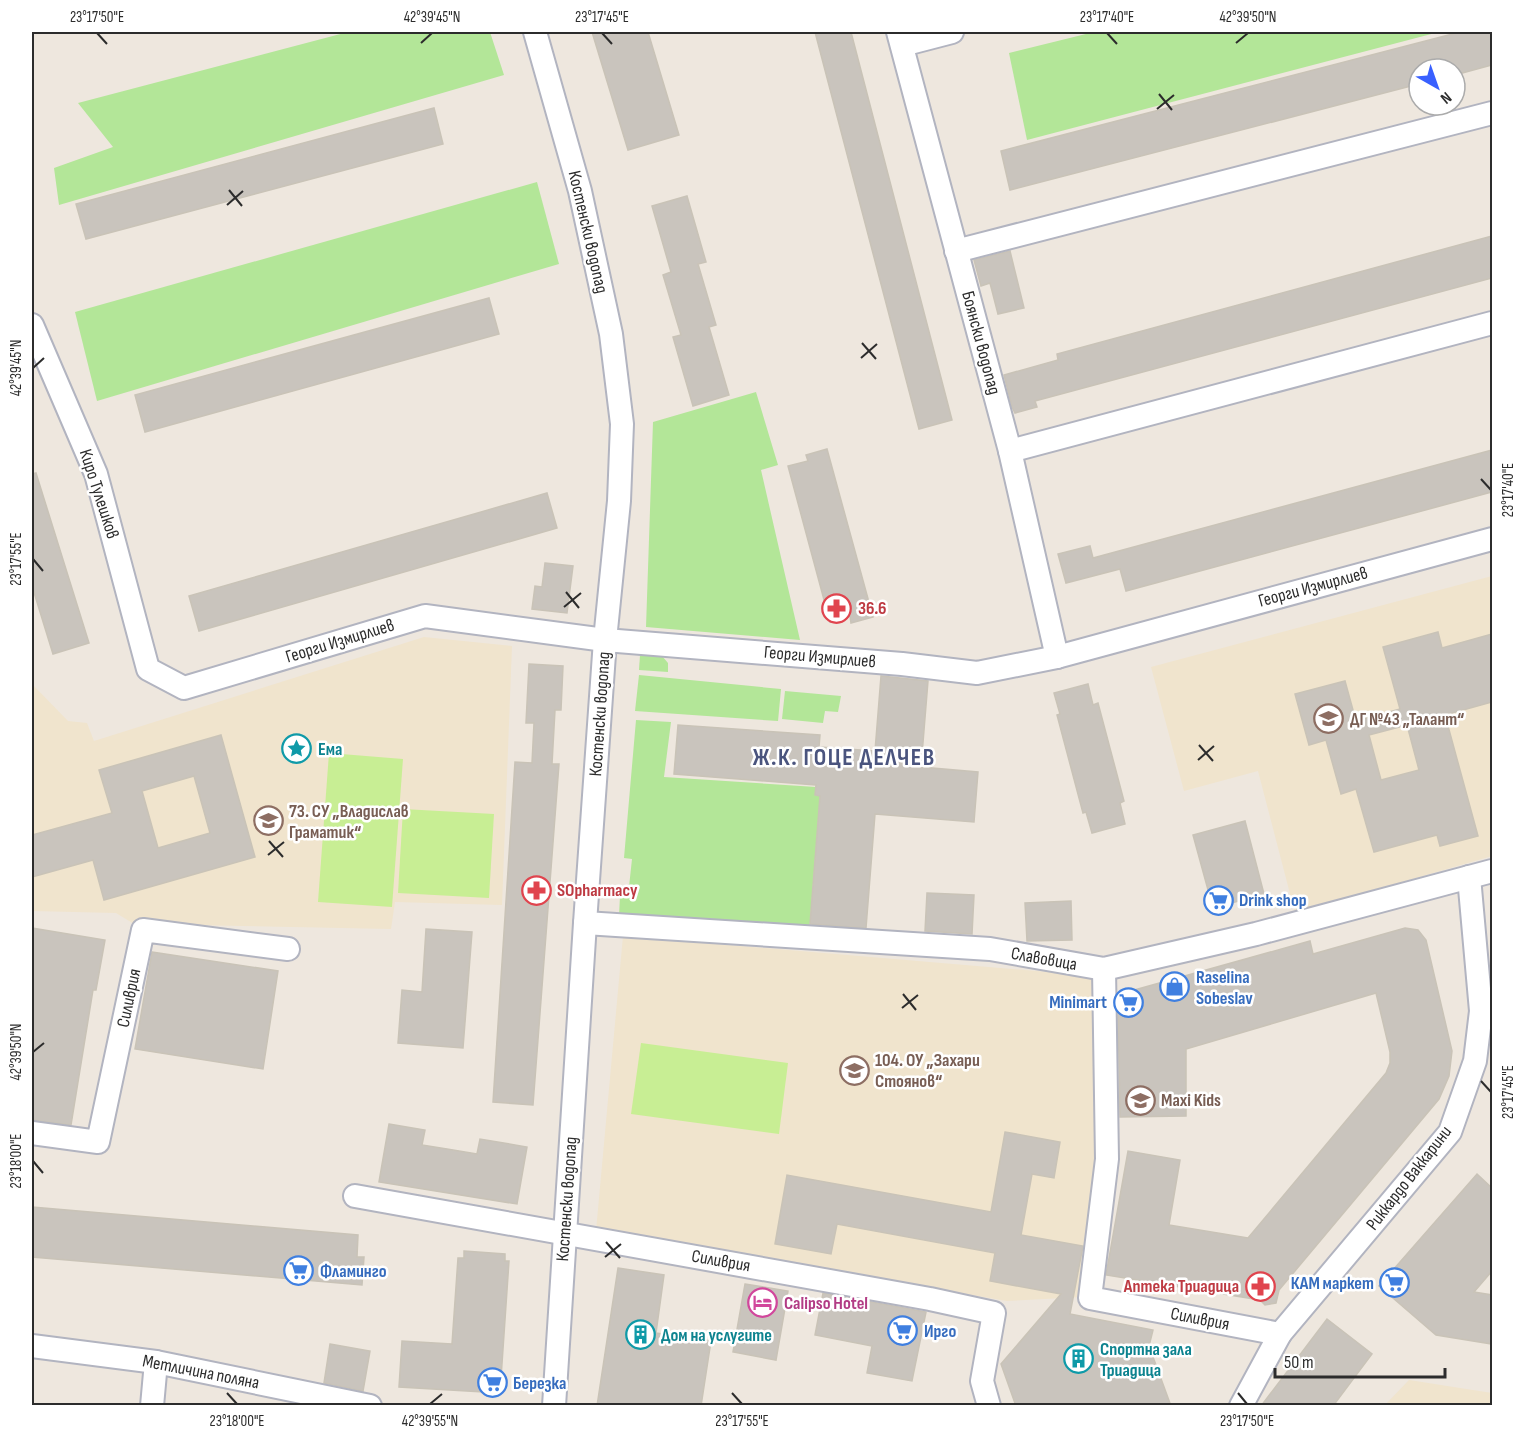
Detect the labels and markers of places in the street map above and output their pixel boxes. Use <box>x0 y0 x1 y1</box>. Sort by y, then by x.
pharmacy icon: 36.6 <box>821 592 853 624</box>
place label: 36.6 <box>858 598 886 619</box>
school or university icon: ДГ №43 „Талант“ <box>1313 703 1345 735</box>
place label: ДГ №43 „Талант“ <box>1350 709 1464 730</box>
place icon: Ема <box>281 733 313 765</box>
place label: Ема <box>318 739 342 760</box>
place label: 73. СУ „Владислав Граматик“ <box>289 801 409 843</box>
school or university icon: 73. СУ „Владислав Граматик“ <box>252 805 284 837</box>
pharmacy icon: SOpharmacy <box>520 874 552 906</box>
place label: SOpharmacy <box>557 880 638 901</box>
supermarket icon: Drink shop <box>1202 884 1234 916</box>
place label: Drink shop <box>1239 890 1307 911</box>
place label: Raselina Sobeslav <box>1196 967 1253 1009</box>
shop icon: Raselina Sobeslav <box>1159 971 1191 1003</box>
supermarket icon: Minimart <box>1112 986 1144 1018</box>
place label: Minimart <box>1049 992 1107 1013</box>
place label: 104. ОУ „Захари Стоянов“ <box>875 1050 980 1092</box>
school or university icon: 104. ОУ „Захари Стоянов“ <box>838 1054 870 1086</box>
school or university icon: Maxi Kids <box>1124 1084 1156 1116</box>
place label: Maxi Kids <box>1161 1090 1221 1111</box>
supermarket icon: Фламинго <box>283 1255 315 1287</box>
place label: Фламинго <box>320 1261 387 1282</box>
supermarket icon: КАМ маркет <box>1379 1267 1411 1299</box>
pharmacy icon: Аптека Триадица <box>1244 1270 1276 1302</box>
place label: КАМ маркет <box>1291 1273 1374 1294</box>
place label: Аптека Триадица <box>1123 1276 1239 1297</box>
hotel icon: Calipso Hotel <box>747 1287 779 1319</box>
place label: Calipso Hotel <box>784 1293 868 1314</box>
supermarket icon: Ирго <box>887 1315 919 1347</box>
building icon: Дом на услугите <box>624 1319 656 1351</box>
place label: Ирго <box>924 1321 956 1342</box>
place label: Дом на услугите <box>661 1325 772 1346</box>
place label: Спортна зала Триадица <box>1100 1339 1192 1381</box>
building icon: Спортна зала Триадица <box>1063 1343 1095 1375</box>
supermarket icon: Березка <box>476 1367 508 1399</box>
place label: Березка <box>513 1373 566 1394</box>

